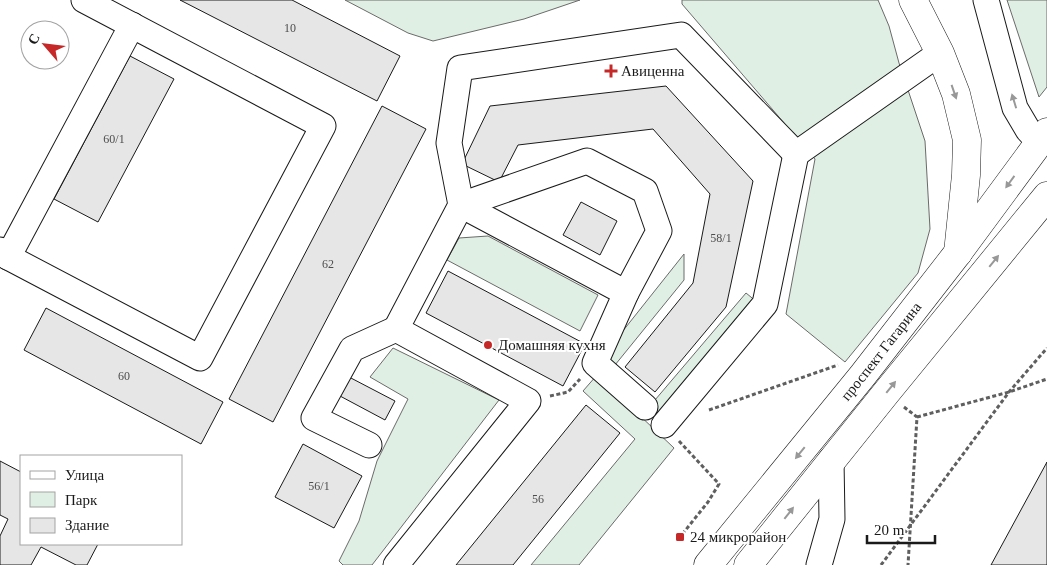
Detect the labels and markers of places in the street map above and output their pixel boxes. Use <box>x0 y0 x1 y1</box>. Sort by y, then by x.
place label: Авиценна <box>621 63 685 79</box>
marker: Авиценна <box>605 65 617 77</box>
place label: Домашняя кухня <box>498 337 606 353</box>
marker: Домашняя кухня <box>482 339 494 351</box>
place label: 24 микрорайон <box>690 529 786 545</box>
marker: 24 микрорайон <box>674 531 686 543</box>

